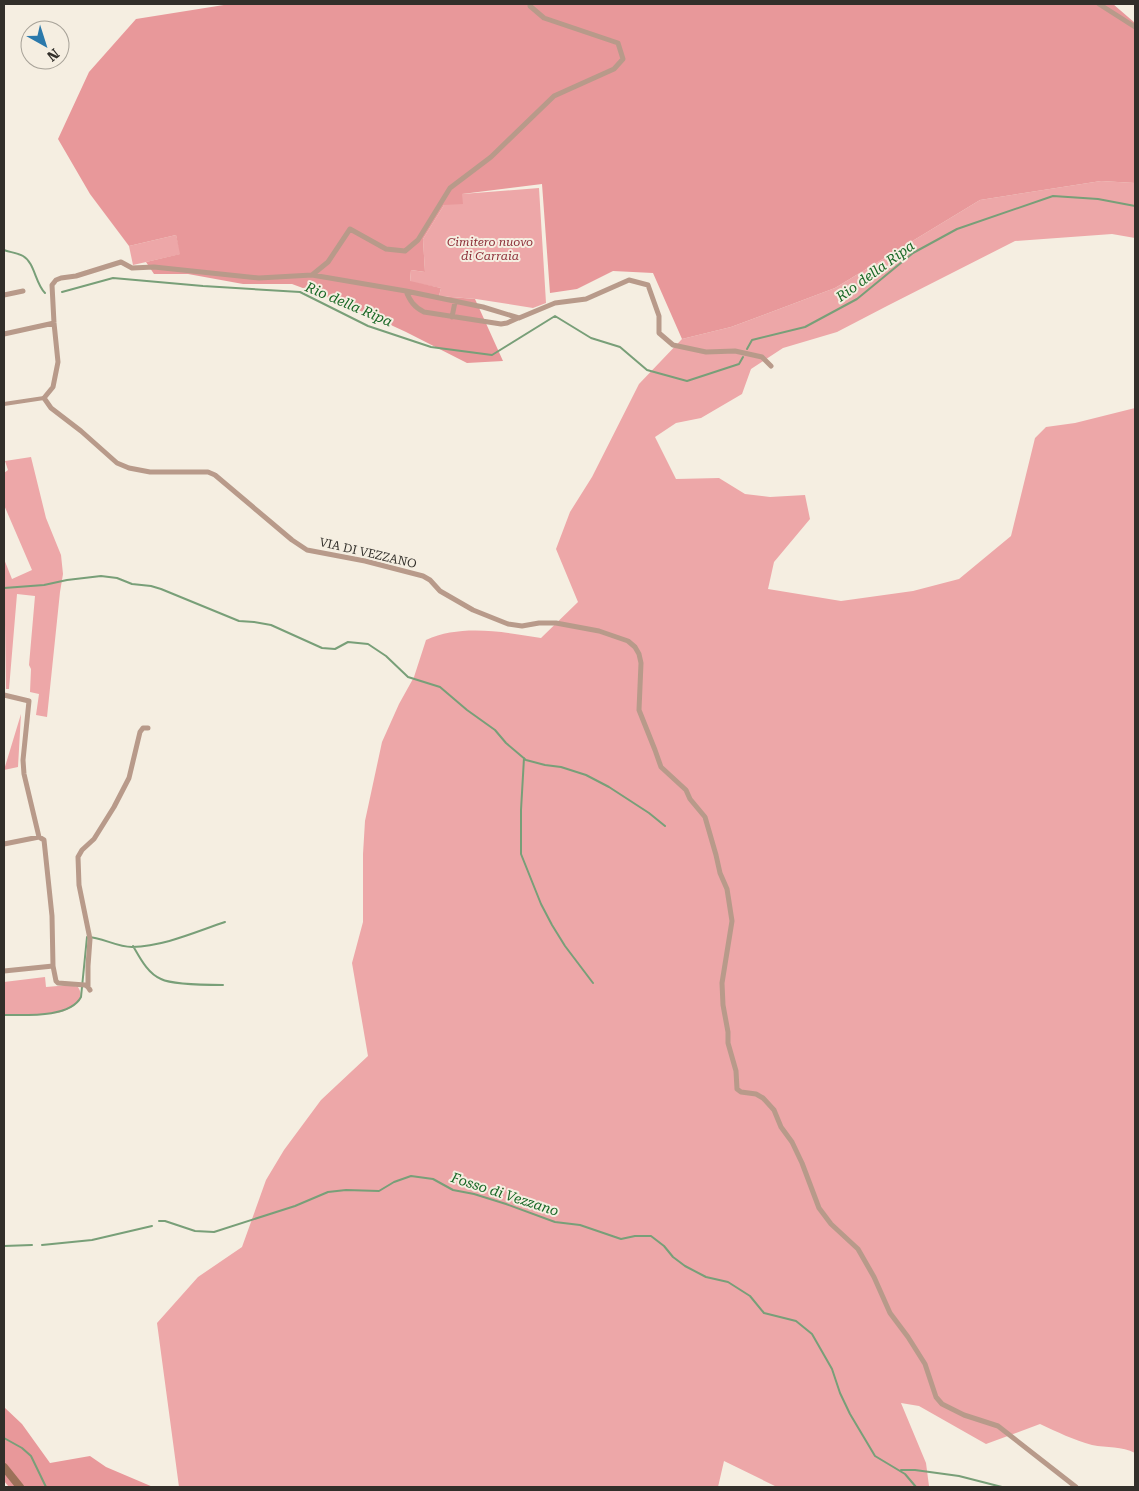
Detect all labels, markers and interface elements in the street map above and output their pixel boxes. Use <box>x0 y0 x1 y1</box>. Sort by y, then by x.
north arrow <box>20 20 70 70</box>
text: N <box>44 45 62 65</box>
park label: Cimitero nuovo di Carraia <box>447 235 533 263</box>
water label: Rio della Ripa <box>832 237 917 305</box>
water label: Rio della Ripa <box>302 278 395 330</box>
street label: VIA DI VEZZANO <box>318 535 418 571</box>
water label: Fosso di Vezzano <box>448 1169 561 1219</box>

